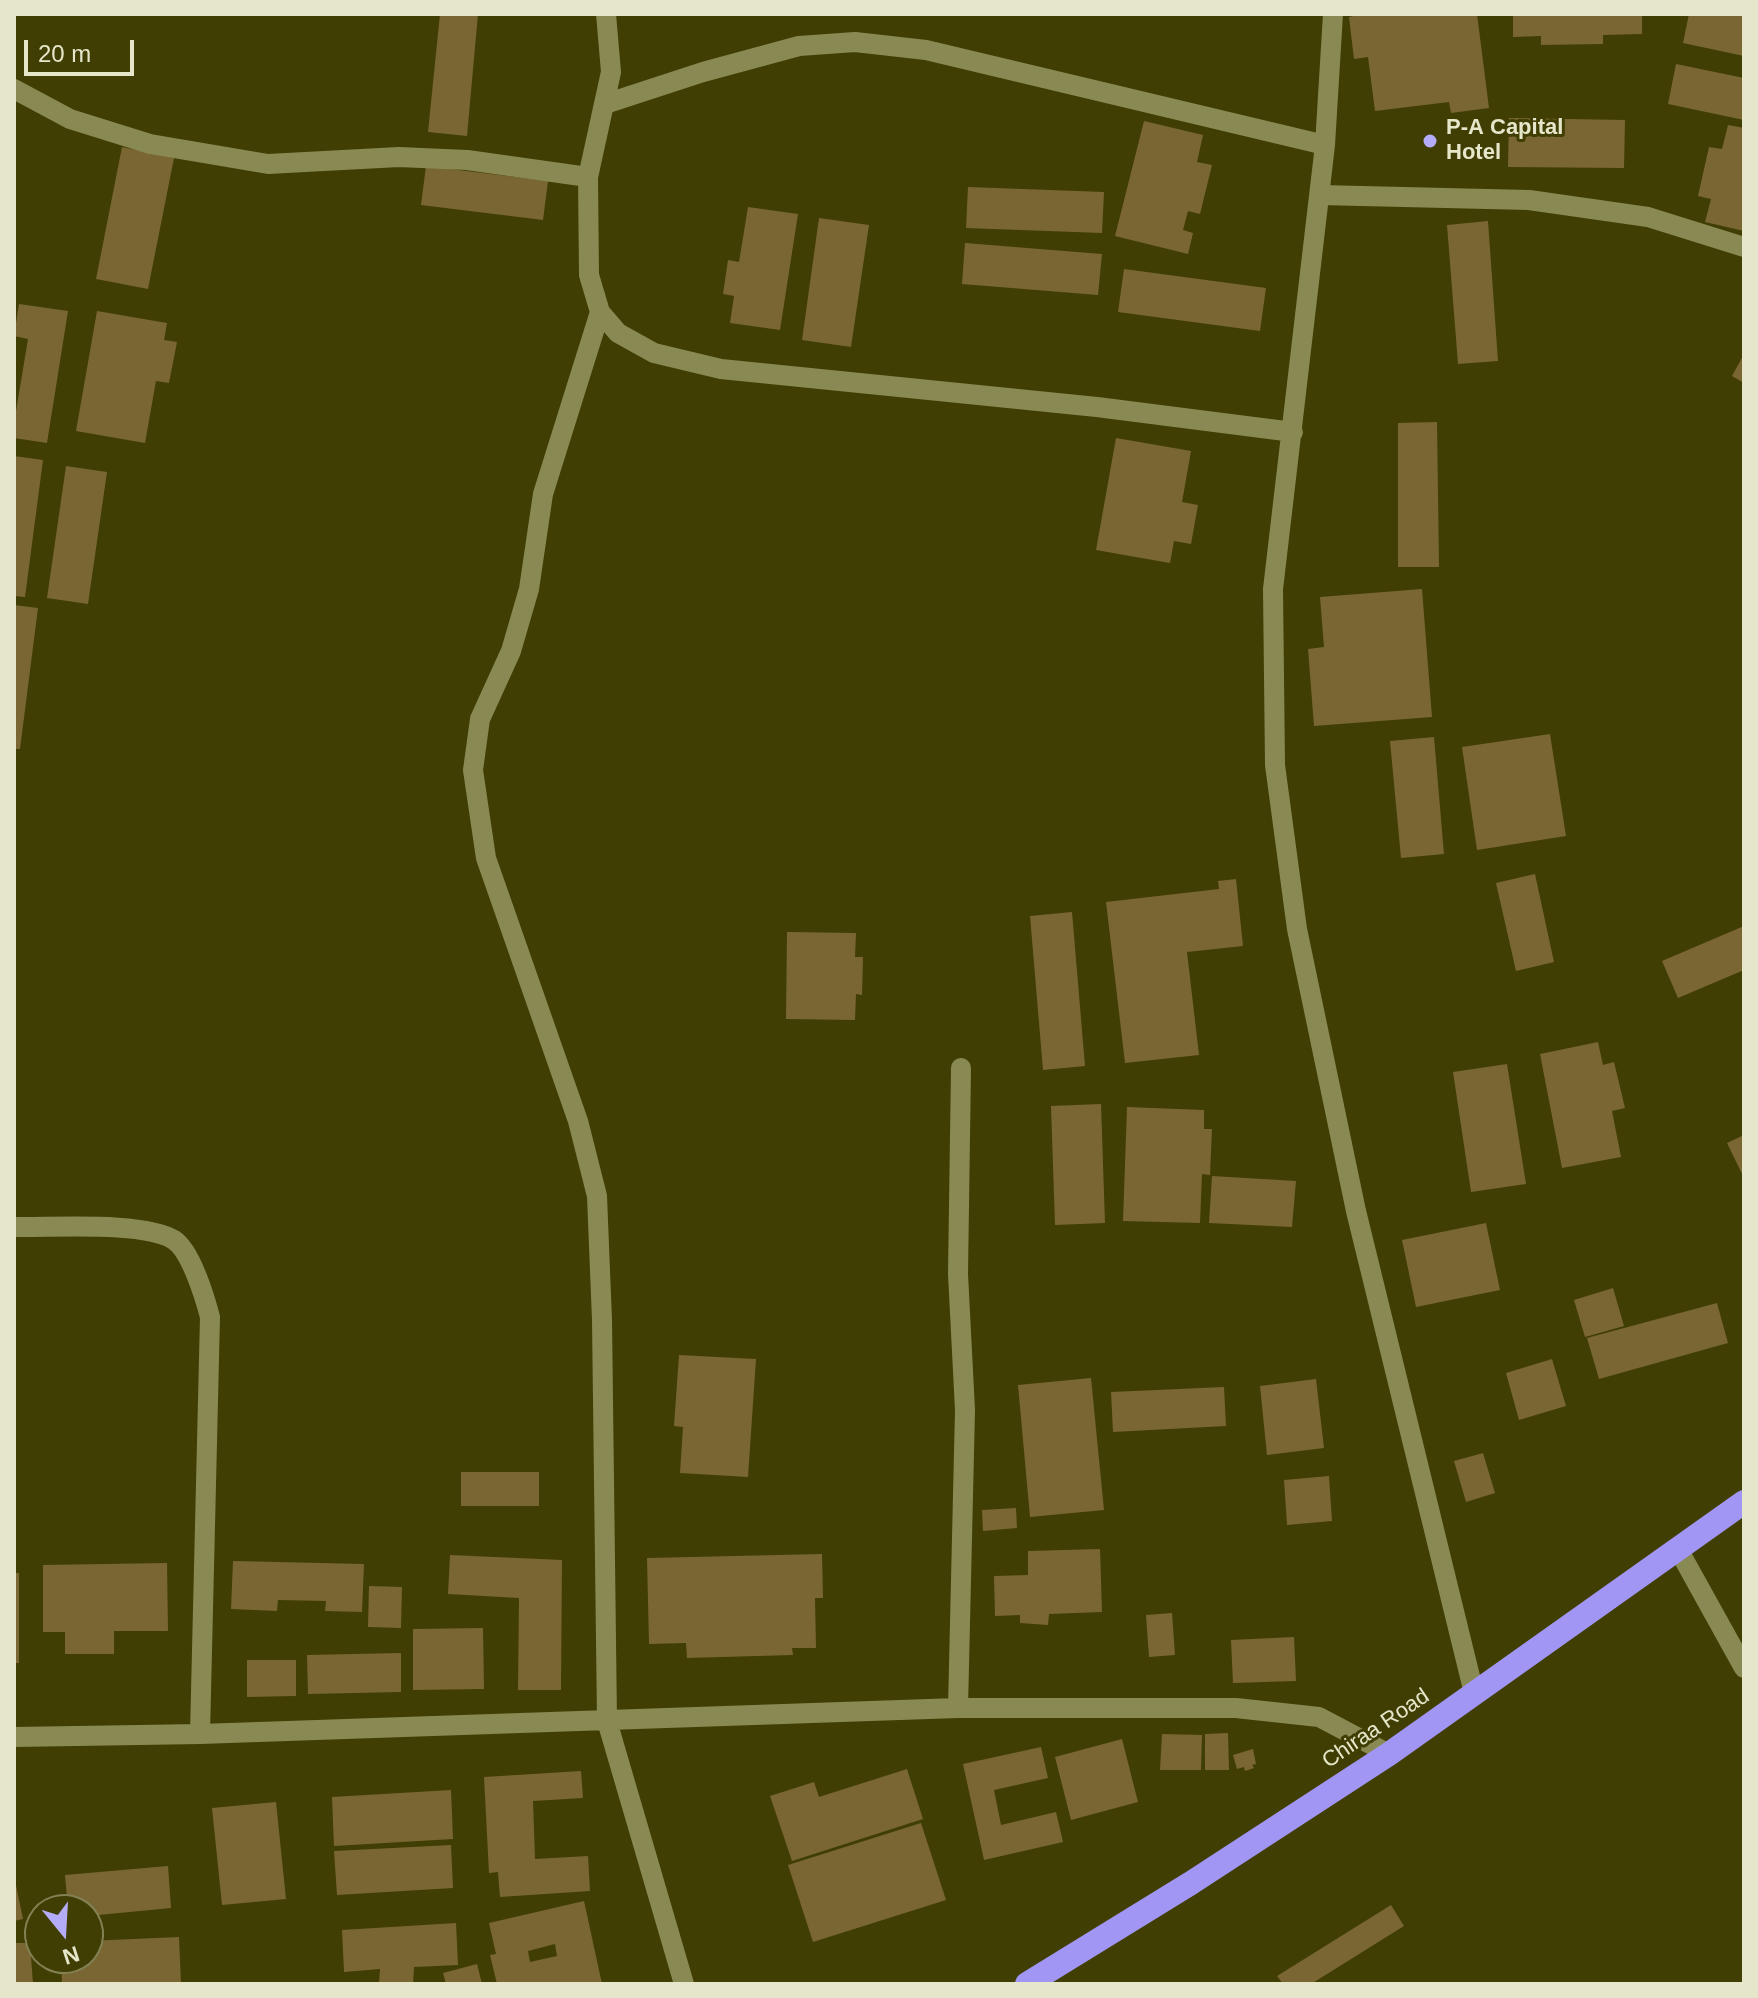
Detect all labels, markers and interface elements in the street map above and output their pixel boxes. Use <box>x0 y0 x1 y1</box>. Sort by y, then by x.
scale bar <box>28 24 138 74</box>
text: 20 m <box>38 40 91 67</box>
place label: P-A Capital Hotel <box>1446 115 1563 166</box>
marker: P-A Capital Hotel <box>1421 132 1439 150</box>
street label: Chiraa Road <box>1317 1684 1435 1774</box>
north arrow <box>24 1894 104 1974</box>
text: N <box>60 1941 82 1970</box>

